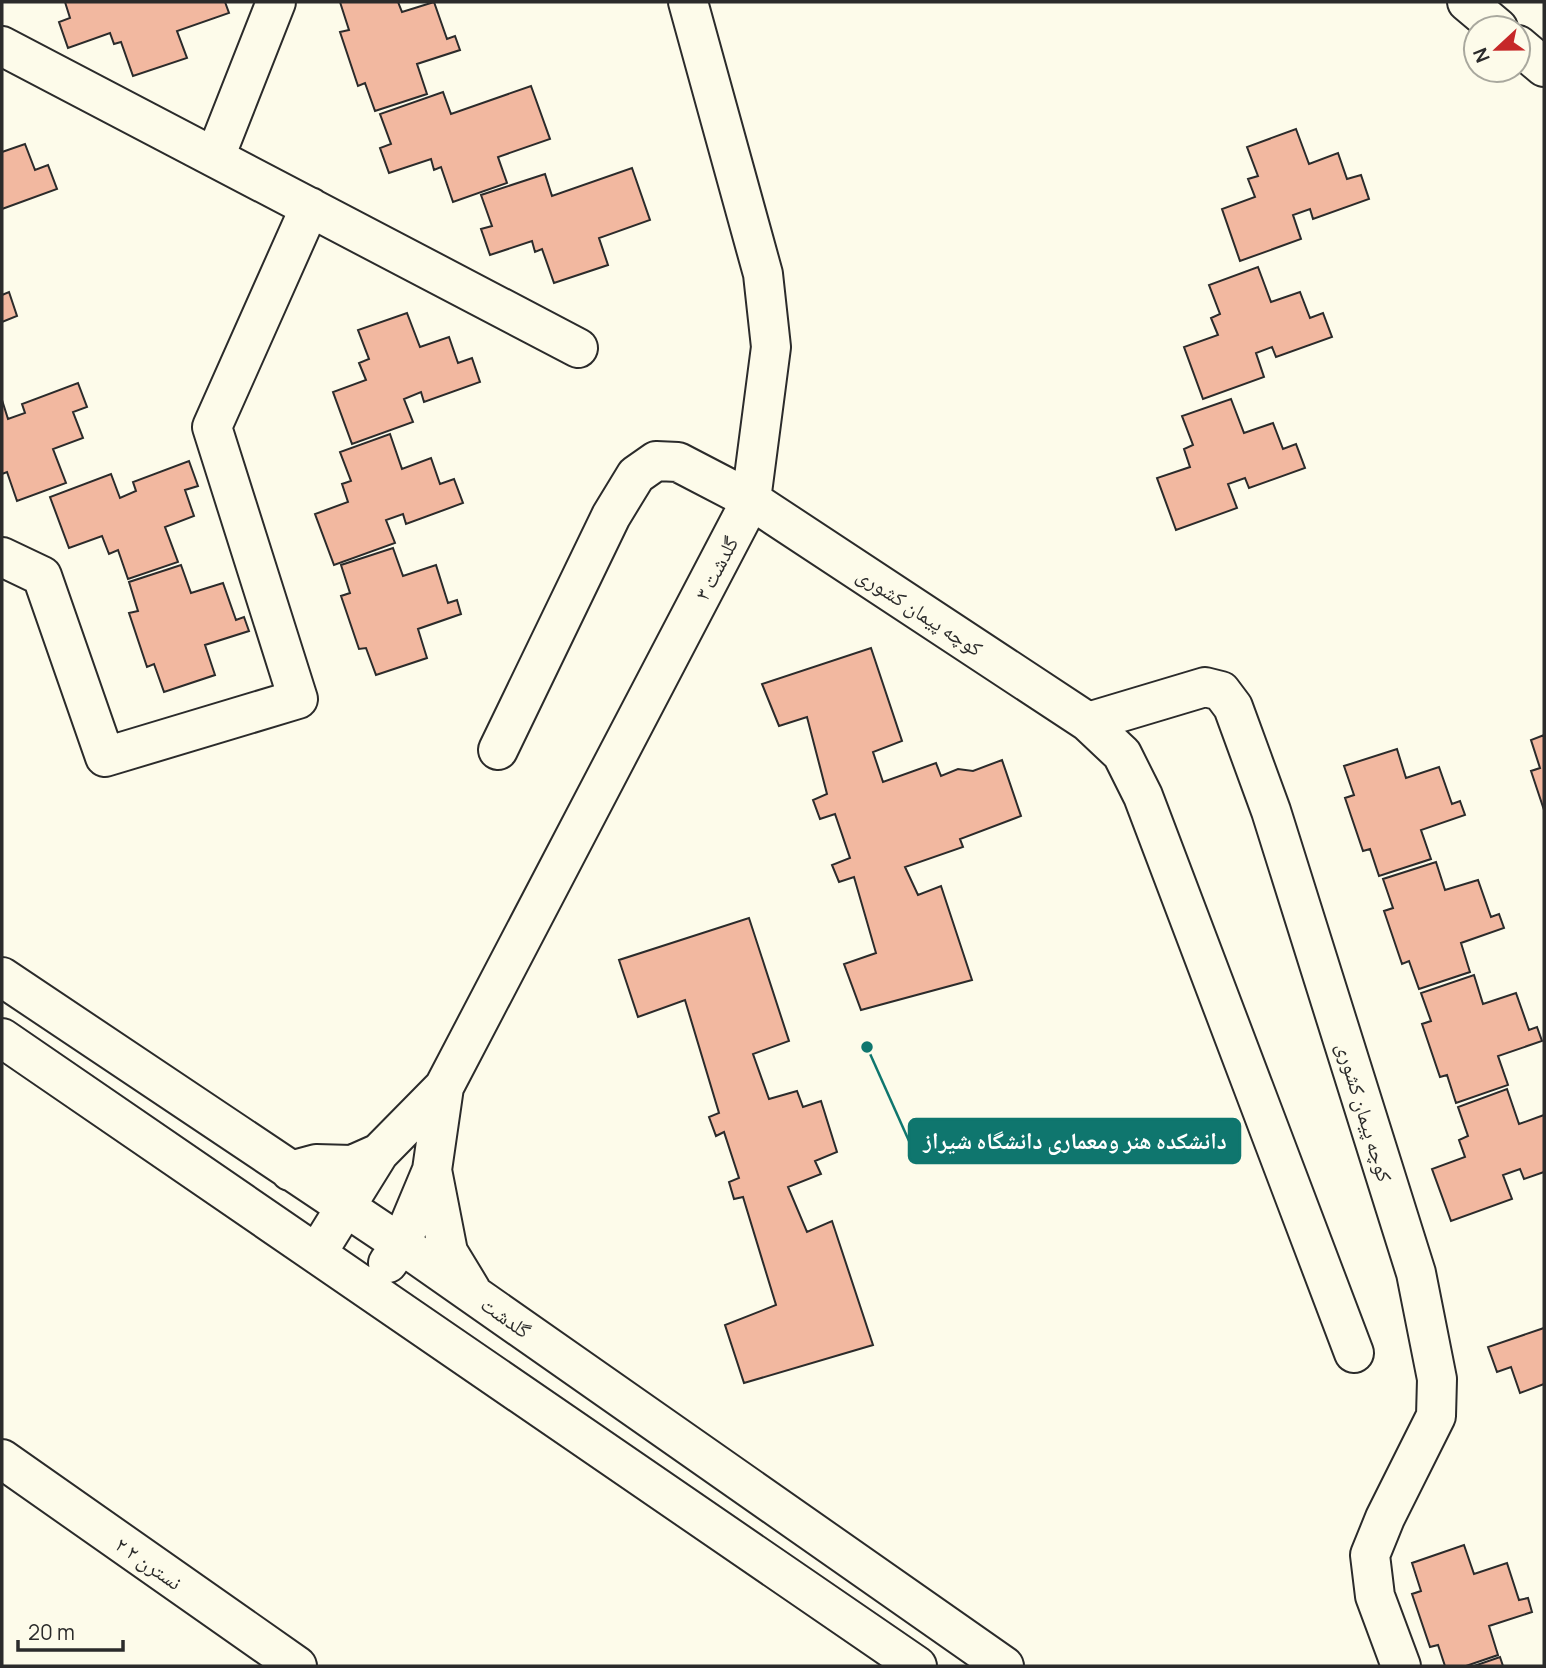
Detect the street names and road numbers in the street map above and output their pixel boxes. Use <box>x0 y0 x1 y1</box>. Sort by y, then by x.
street label: گلدشت ۳ <box>688 531 745 605</box>
street label: کوچه پیمان کشوری <box>852 560 988 662</box>
street label: کوچه پیمان کشوری <box>1331 1039 1400 1185</box>
street label: گلدشت <box>476 1290 537 1344</box>
street label: ۲ نسترن ۲ <box>110 1530 188 1596</box>

